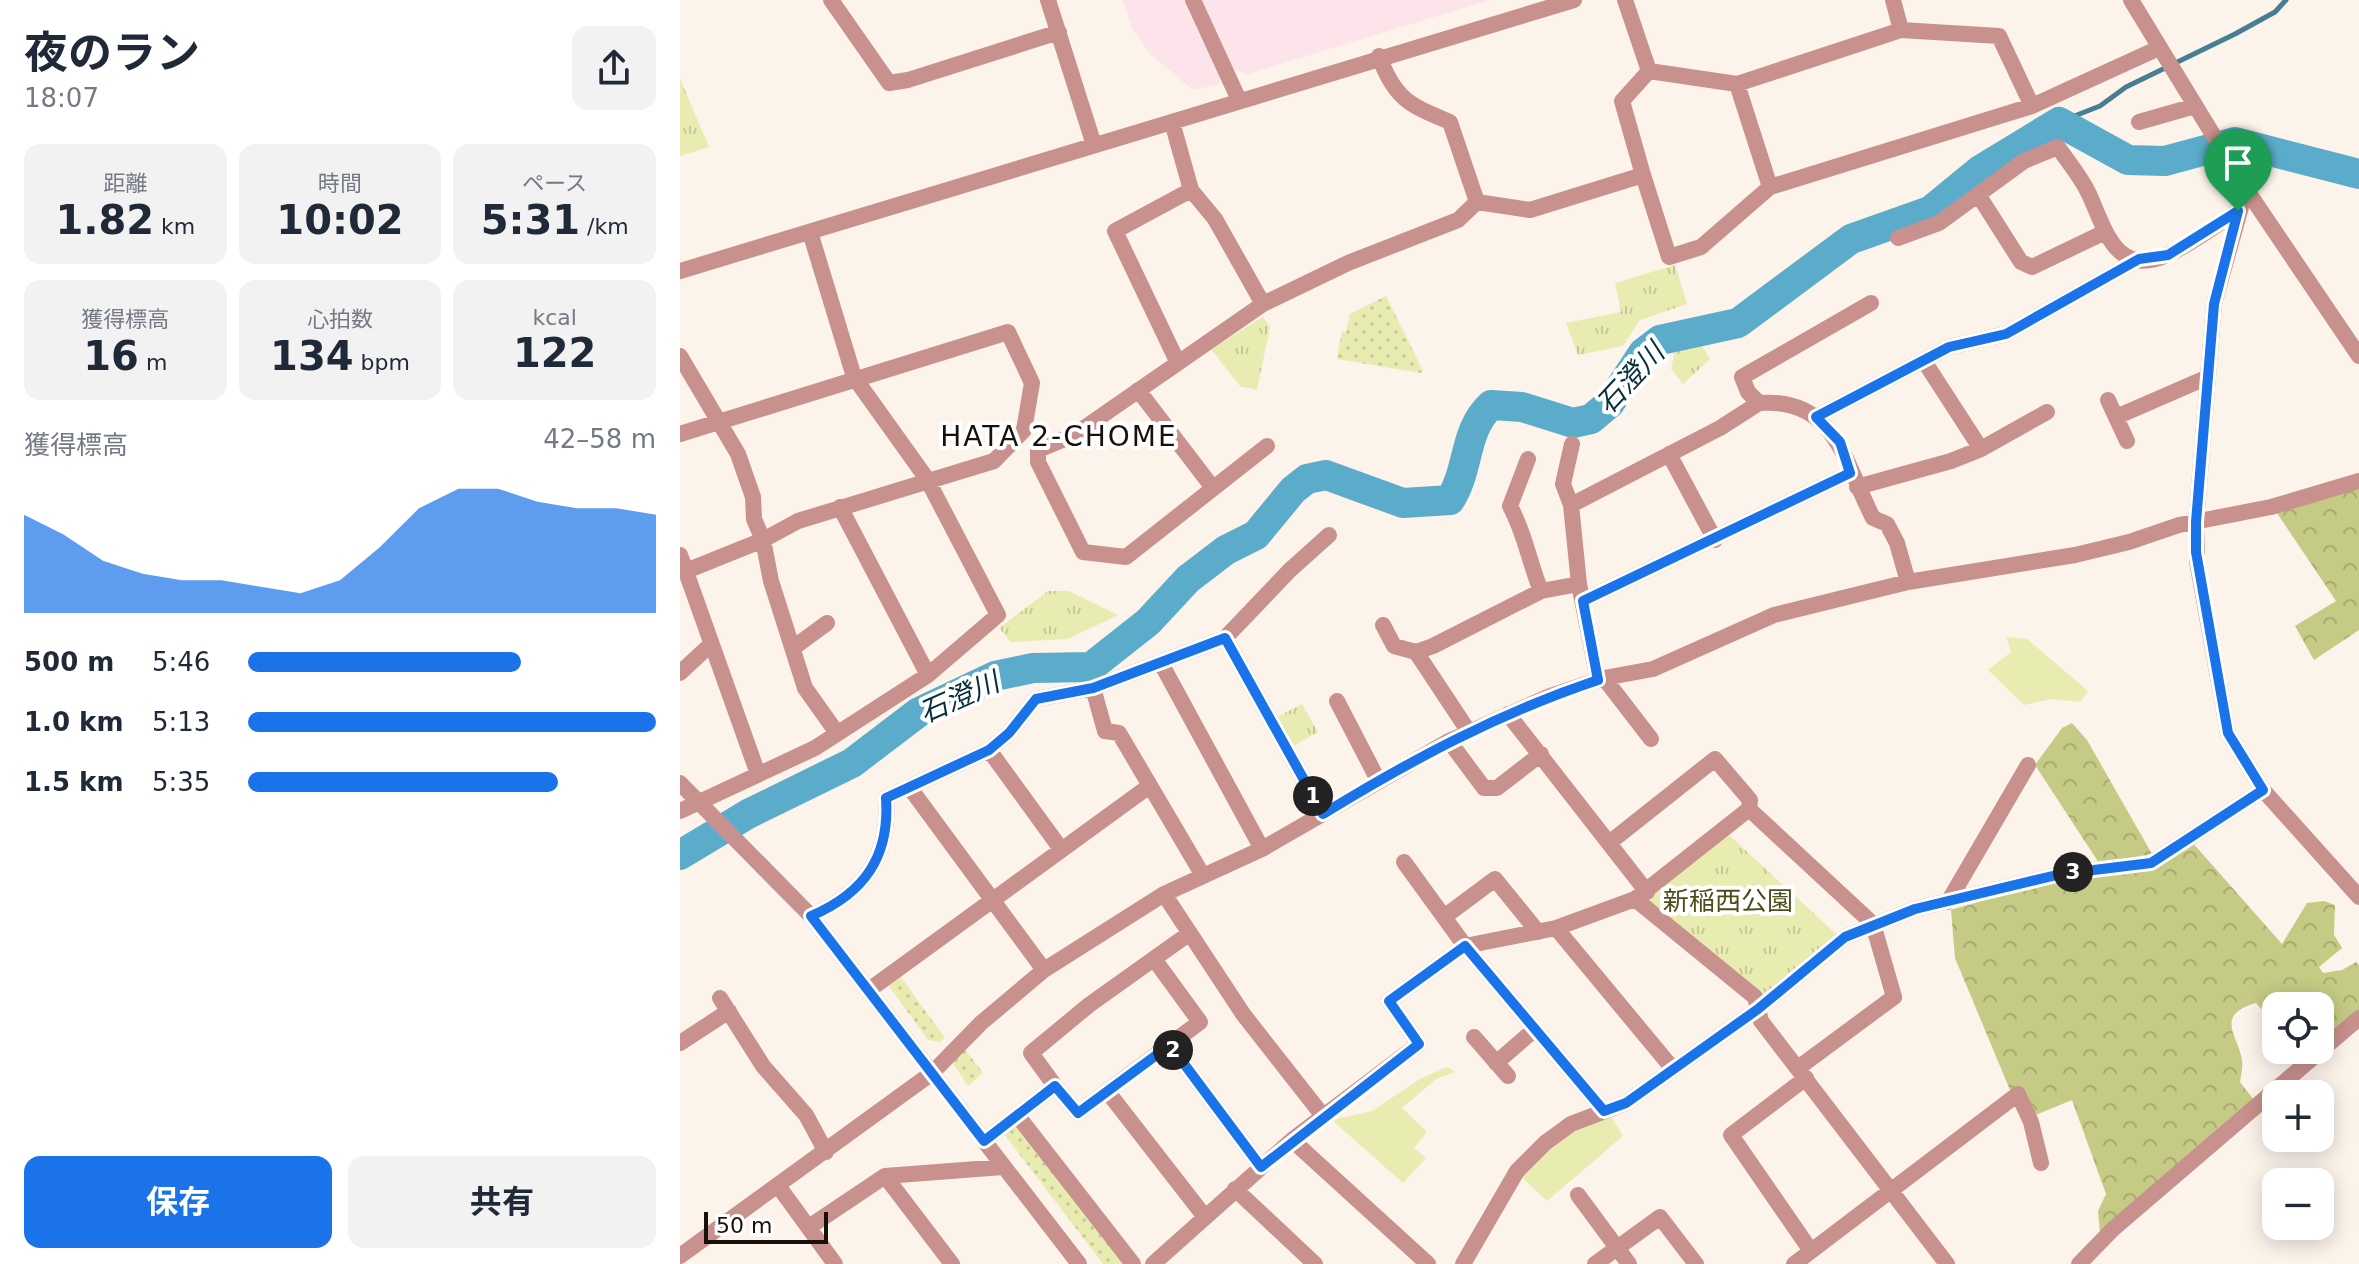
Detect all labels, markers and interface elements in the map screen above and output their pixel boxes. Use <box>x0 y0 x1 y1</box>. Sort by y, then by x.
button: share <box>572 26 656 110</box>
text: 夜のラン <box>24 27 200 78</box>
text: 18:07 <box>24 83 99 113</box>
pin <box>2204 129 2272 211</box>
icon: arrive <box>2216 141 2260 185</box>
text: 距離 <box>103 171 147 196</box>
text: 時間 <box>318 171 362 196</box>
text: ペース <box>522 171 587 196</box>
text: 1.82 <box>55 197 154 243</box>
text: 10:02 <box>276 197 404 243</box>
text: 5:31 <box>481 197 580 243</box>
text: km <box>154 214 195 239</box>
text: /km <box>580 214 629 239</box>
text: kcal <box>532 305 577 330</box>
text: 獲得標高 <box>81 307 169 332</box>
text: 心拍数 <box>307 307 373 332</box>
text: 122 <box>513 330 596 376</box>
text: 16 <box>83 333 139 379</box>
text: 134 <box>270 333 354 379</box>
water label: 石澄川 <box>1590 334 1673 420</box>
text: m <box>139 350 167 375</box>
text: bpm <box>354 350 410 375</box>
district label: HATA 2-CHOME <box>940 420 1178 453</box>
text: 42–58 m <box>543 424 656 454</box>
text: 獲得標高 <box>24 430 128 460</box>
text: 500 m <box>24 647 114 677</box>
text: 5:46 <box>152 647 210 677</box>
water label: 石澄川 <box>914 664 1007 730</box>
text: 1.0 km <box>24 707 124 737</box>
text: 5:13 <box>152 707 210 737</box>
text: 1.5 km <box>24 767 124 797</box>
text: 5:35 <box>152 767 210 797</box>
pin: 1 <box>1293 776 1333 816</box>
text: 1 <box>1305 783 1321 808</box>
pin: 3 <box>2053 852 2093 892</box>
text: 3 <box>2065 859 2081 884</box>
park label: 新稲西公園 <box>1663 886 1793 916</box>
map controls <box>2262 992 2334 1240</box>
button: locate <box>2262 992 2334 1064</box>
pin: 2 <box>1153 1030 1193 1070</box>
text: 2 <box>1165 1037 1181 1062</box>
button: + <box>2262 1080 2334 1152</box>
button: 保存 <box>24 1156 332 1248</box>
button: 共有 <box>348 1156 656 1248</box>
button: − <box>2262 1168 2334 1240</box>
scale bar <box>704 1208 828 1244</box>
text: 50 m <box>716 1213 772 1238</box>

